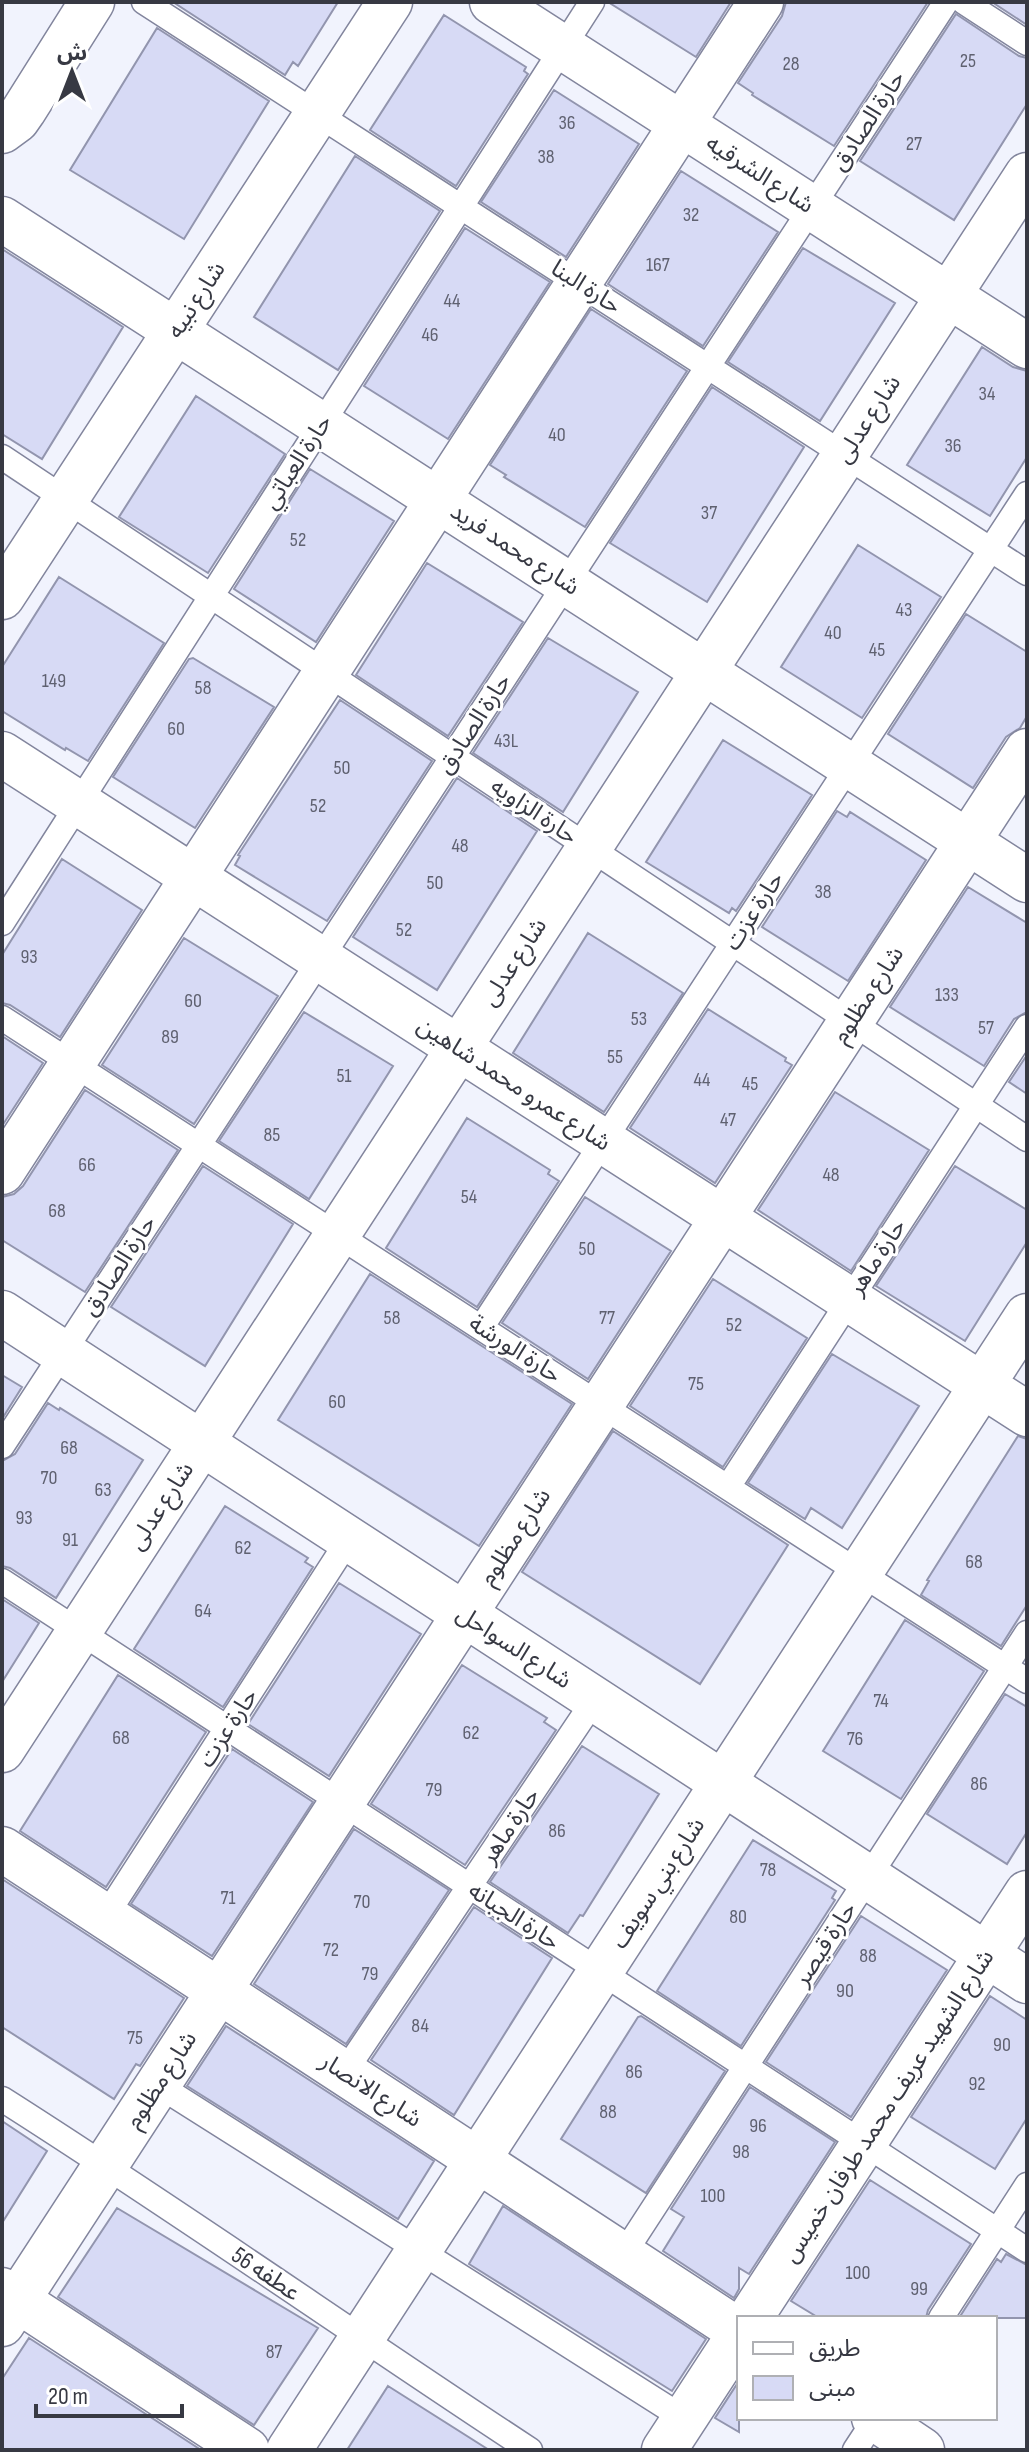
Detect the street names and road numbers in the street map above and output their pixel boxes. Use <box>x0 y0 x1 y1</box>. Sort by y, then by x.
street label: حارة الصادق <box>825 65 911 177</box>
street label: شارع الشرقيه <box>699 128 820 221</box>
street label: حارة البنا <box>545 254 627 320</box>
street label: شارع نبيه <box>160 256 233 345</box>
street label: شارع عدلى <box>829 369 909 470</box>
street label: حارة العباتي <box>256 409 341 517</box>
street label: شارع محمد فريد <box>444 496 585 603</box>
street label: حارة الصادق <box>431 668 517 780</box>
street label: حارة الزاويه <box>485 771 583 851</box>
street label: حارة عزت <box>718 866 790 956</box>
street label: شارع عدلى <box>475 912 555 1013</box>
street label: شارع مظلوم <box>826 941 913 1051</box>
street label: شارع عمرو محمد شاهين <box>411 1011 616 1159</box>
street label: حارة الصادق <box>76 1210 162 1322</box>
street label: حارة ماهر <box>841 1213 912 1302</box>
street label: حارة الورشة <box>463 1308 567 1390</box>
street label: شارع عدلى <box>122 1456 202 1557</box>
street label: شارع مظلوم <box>473 1483 560 1593</box>
street label: شارع السواحل <box>450 1599 577 1697</box>
street label: حارة عزت <box>192 1683 264 1773</box>
street label: حارة ماهر <box>474 1783 546 1870</box>
street label: شارع بني سويف <box>605 1812 714 1956</box>
street label: حارة الجبانه <box>463 1876 565 1956</box>
street label: حارة قيصر <box>787 1896 863 1992</box>
street label: شارع الشهيد عريف محمد طرفان خميس <box>776 1944 1002 2269</box>
street label: شارع مظلوم <box>119 2026 206 2136</box>
street label: شارع الانصار <box>313 2046 427 2135</box>
street label: عطفه 56 <box>226 2241 306 2307</box>

